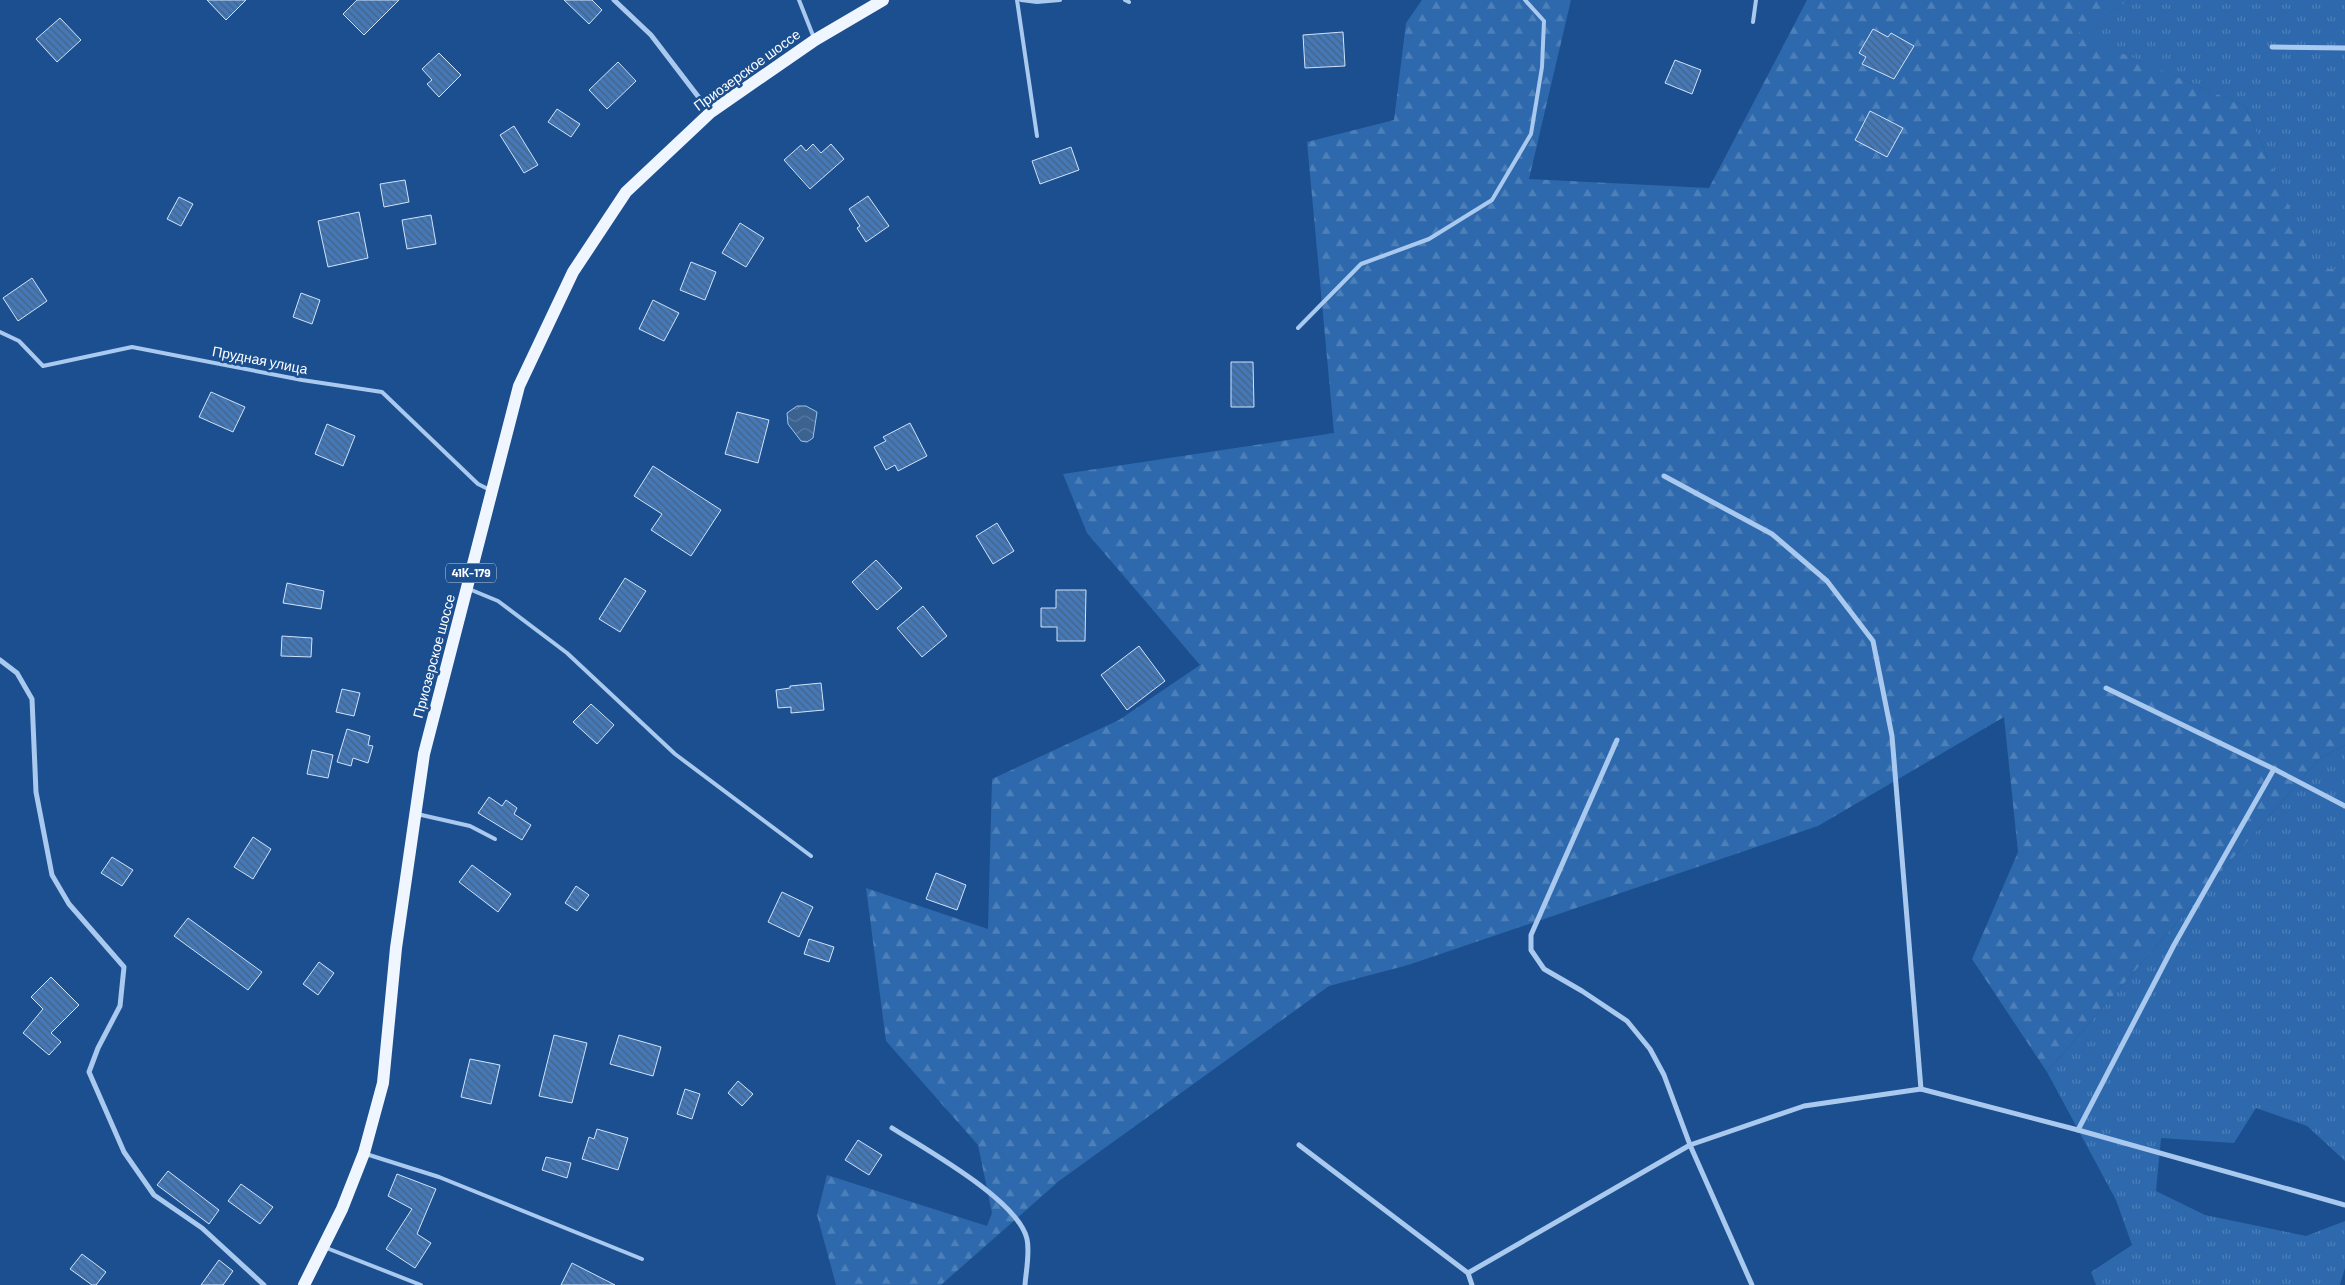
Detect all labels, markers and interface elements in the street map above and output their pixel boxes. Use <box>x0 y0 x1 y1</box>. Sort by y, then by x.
street label: Приозерское шоссе <box>690 25 803 114</box>
street label: Прудная улица <box>211 342 309 377</box>
road number: 41К-179 <box>446 564 496 582</box>
street label: Приозерское шоссе <box>409 592 458 720</box>

